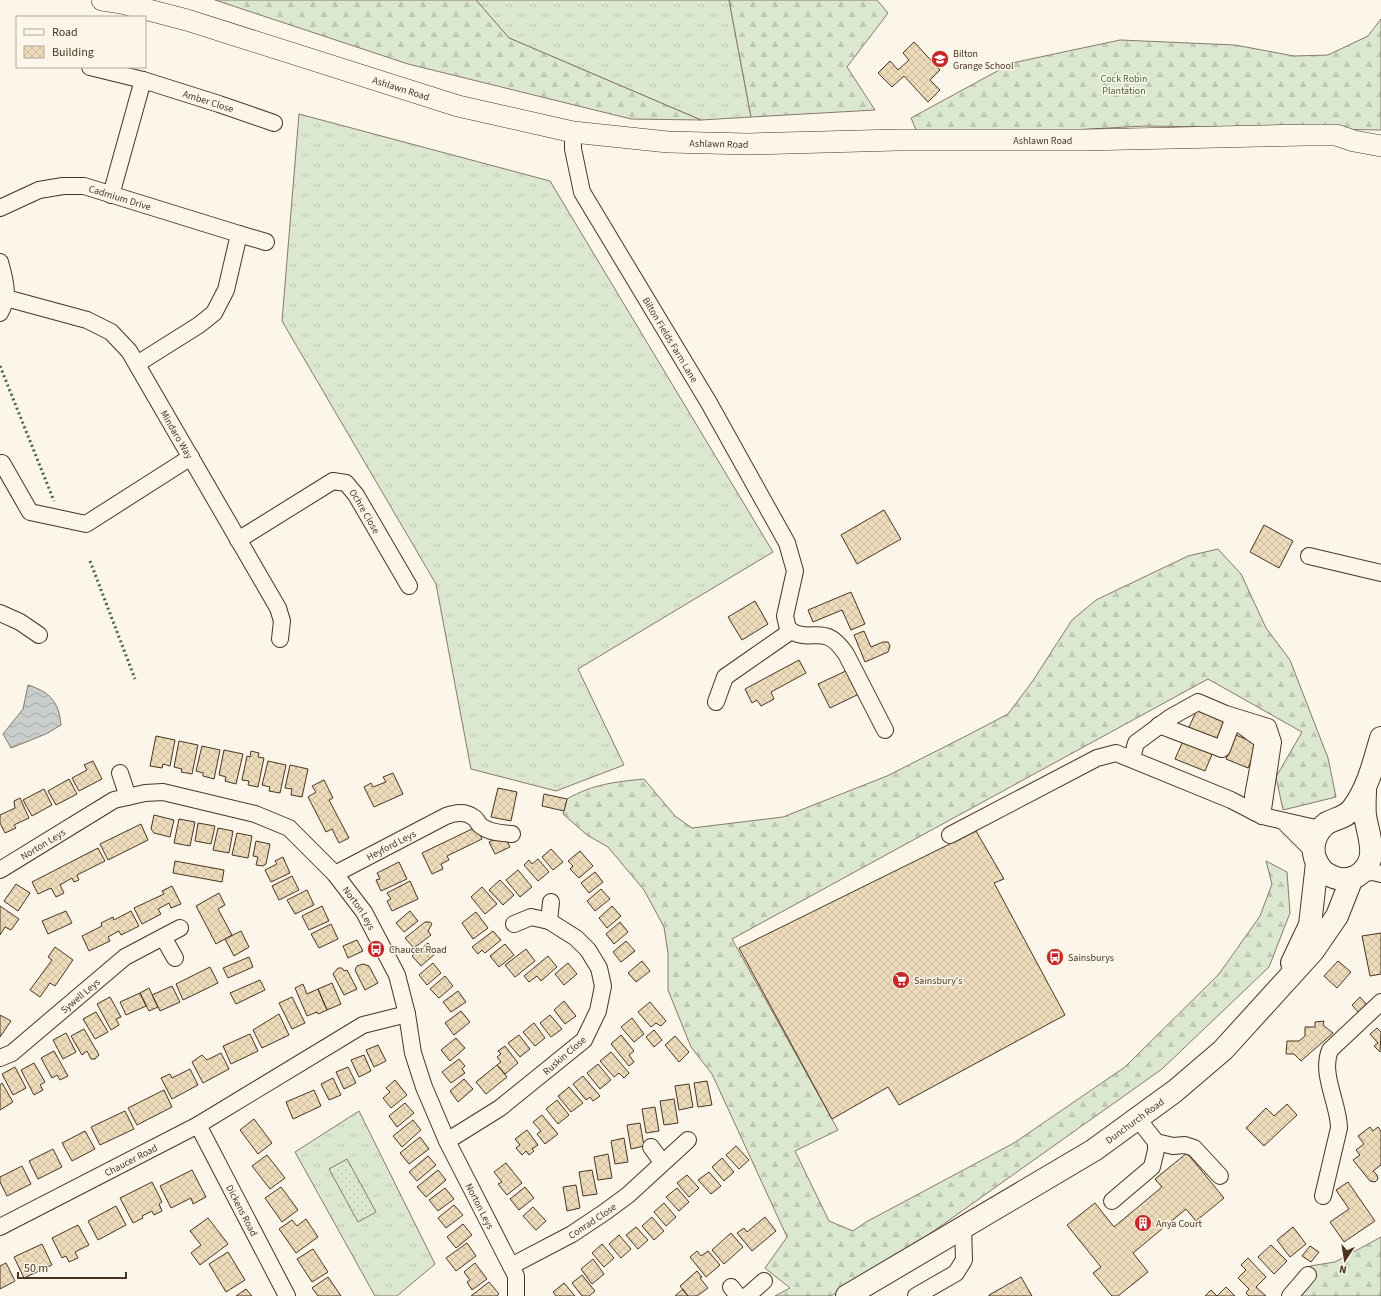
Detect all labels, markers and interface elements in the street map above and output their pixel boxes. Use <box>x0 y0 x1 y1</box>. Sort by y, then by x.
legend <box>16 16 146 68</box>
text: Road <box>52 24 78 41</box>
text: Building <box>52 44 94 61</box>
place label: Bilton Grange School <box>953 47 1014 73</box>
school or university icon: Bilton Grange School <box>930 49 950 69</box>
park label: Cock Robin Plantation <box>1100 72 1148 98</box>
street label: Ashlawn Road <box>370 73 431 105</box>
street label: Amber Close <box>181 87 235 117</box>
street label: Ashlawn Road <box>1013 134 1072 148</box>
street label: Ashlawn Road <box>689 137 749 152</box>
street label: Cadmium Drive <box>87 182 153 214</box>
street label: Bilton Fields Farm Lane <box>639 295 701 385</box>
street label: Mindaro Way <box>157 408 196 462</box>
street label: Ochre Close <box>346 486 383 536</box>
street label: Norton Leys <box>18 826 68 864</box>
street label: Heyford Leys <box>364 827 418 864</box>
street label: Norton Leys <box>339 884 378 933</box>
bus stop icon: Chaucer Road <box>366 939 386 959</box>
place label: Chaucer Road <box>389 943 447 957</box>
bus stop icon: Sainsburys <box>1045 947 1065 967</box>
place label: Sainsburys <box>1068 951 1114 965</box>
supermarket icon: Sainsbury's <box>891 970 911 990</box>
place label: Sainsbury's <box>914 974 962 988</box>
street label: Sywell Leys <box>58 975 103 1017</box>
street label: Ruskin Close <box>540 1033 589 1078</box>
street label: Dunchurch Road <box>1103 1095 1167 1147</box>
street label: Chaucer Road <box>102 1141 160 1180</box>
street label: Norton Leys <box>462 1181 497 1232</box>
street label: Dickens Road <box>222 1182 261 1239</box>
street label: Conrad Close <box>566 1200 620 1243</box>
building icon: Anya Court <box>1133 1213 1153 1233</box>
place label: Anya Court <box>1156 1217 1202 1231</box>
north arrow <box>1325 1240 1365 1280</box>
scale bar <box>18 1254 126 1280</box>
text: 50 m <box>24 1260 48 1277</box>
text: N <box>1338 1261 1348 1277</box>

